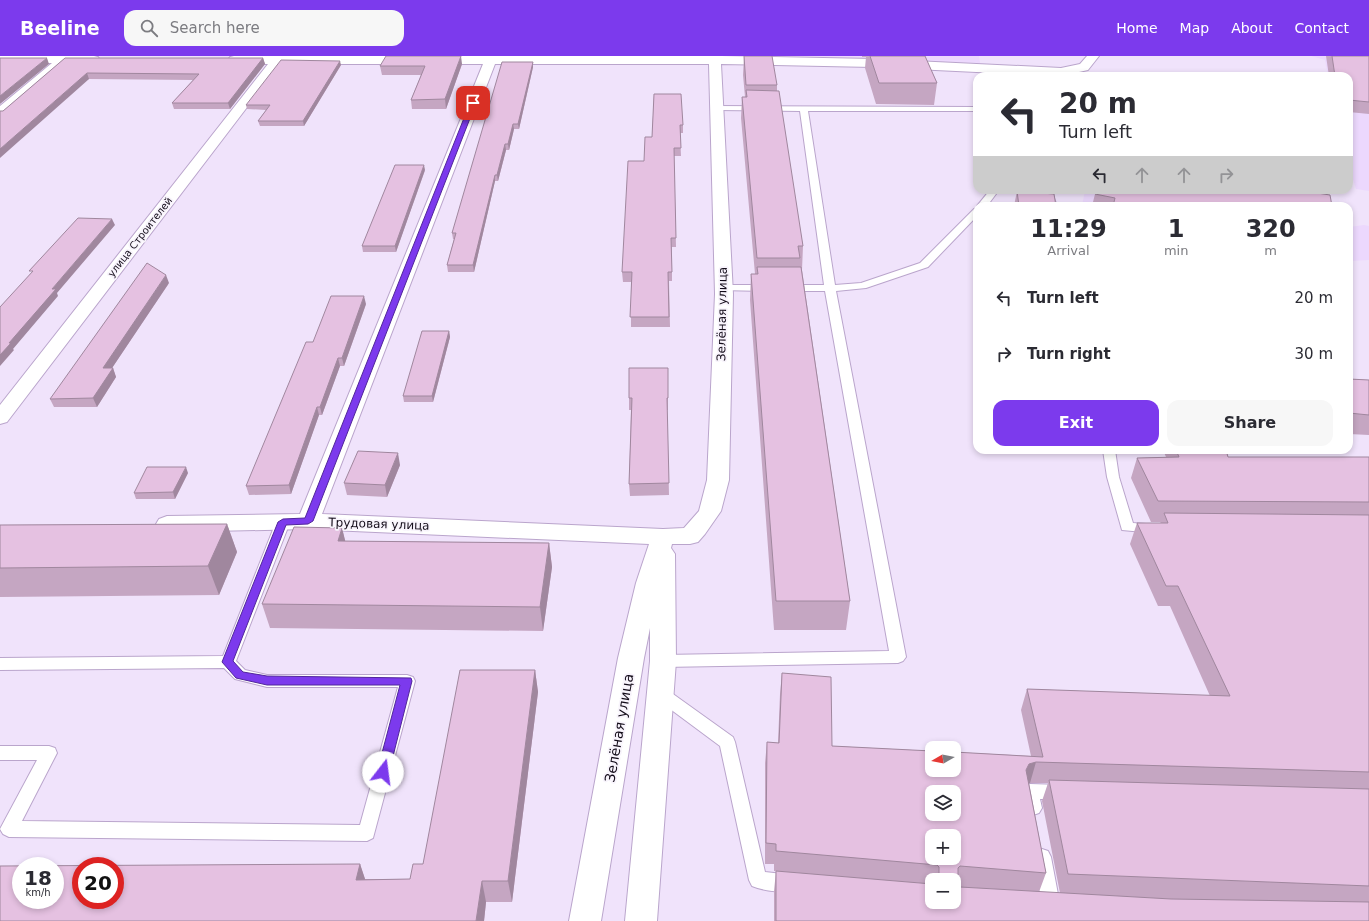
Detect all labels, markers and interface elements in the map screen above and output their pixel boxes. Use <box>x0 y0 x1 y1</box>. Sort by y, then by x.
search box <box>124 10 404 46</box>
text: Beeline <box>20 17 100 39</box>
icon: search <box>138 17 160 39</box>
text: Search here <box>170 19 260 37</box>
text: Home <box>1116 20 1158 36</box>
text: Map <box>1180 20 1209 36</box>
text: About <box>1231 20 1273 36</box>
text: Contact <box>1295 20 1349 36</box>
pin <box>456 86 490 120</box>
text: 20 m <box>1059 87 1137 120</box>
icon: left <box>993 88 1045 140</box>
icon: arrive <box>462 92 484 114</box>
text: Turn left <box>1059 121 1132 142</box>
icon: left <box>1089 164 1111 186</box>
icon: ahead <box>1131 164 1153 186</box>
icon: ahead <box>1173 164 1195 186</box>
icon: right <box>1215 164 1237 186</box>
street label: улица Строителей <box>106 195 174 279</box>
text: 11:29 <box>1030 215 1107 243</box>
text: 1 <box>1168 215 1184 243</box>
text: 320 <box>1246 215 1296 243</box>
text: Arrival <box>1047 243 1090 258</box>
text: min <box>1164 243 1188 258</box>
text: m <box>1264 243 1277 258</box>
street label: Зелёная улица <box>714 267 730 361</box>
icon: left <box>993 287 1015 309</box>
text: Turn left <box>1027 289 1099 307</box>
text: 20 m <box>1295 289 1333 307</box>
icon: right <box>993 343 1015 365</box>
text: Turn right <box>1027 345 1111 363</box>
text: 30 m <box>1295 345 1333 363</box>
button: Exit <box>993 400 1159 446</box>
button: Share <box>1167 400 1333 446</box>
street label: Трудовая улица <box>327 515 430 533</box>
street label: Зелёная улица <box>602 672 636 784</box>
north arrow <box>925 741 961 777</box>
map controls <box>925 741 961 909</box>
position arrow <box>362 751 404 793</box>
button: layers <box>925 785 961 821</box>
button: + <box>925 829 961 865</box>
speed limit sign: 20 <box>72 857 124 909</box>
text: 18 <box>24 866 52 890</box>
button: − <box>925 873 961 909</box>
text: km/h <box>25 887 51 898</box>

